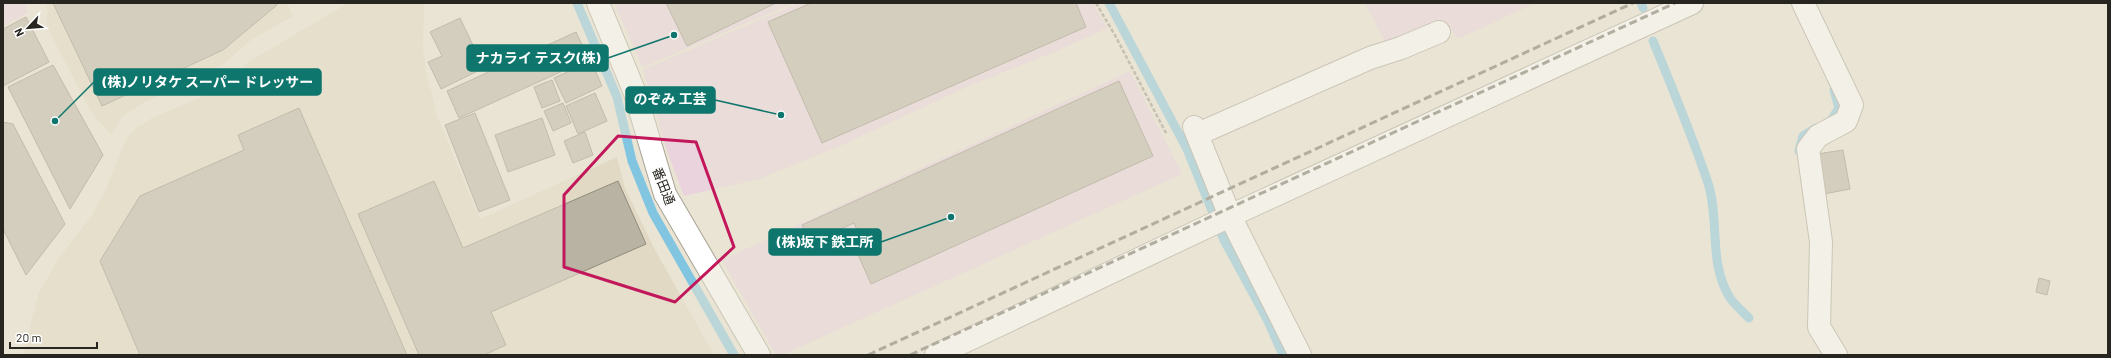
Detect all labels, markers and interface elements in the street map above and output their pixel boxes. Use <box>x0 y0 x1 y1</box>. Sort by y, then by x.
north arrow <box>8 8 48 48</box>
text: N <box>11 26 26 39</box>
callout: ナカライ テスク(株) <box>467 45 608 71</box>
text: ナカライ テスク(株) <box>476 49 600 66</box>
callout: (株)ノリタケ スーパー ドレッサー <box>94 69 321 95</box>
text: (株)ノリタケ スーパー ドレッサー <box>101 73 314 90</box>
callout: のぞみ 工芸 <box>626 87 715 113</box>
text: のぞみ 工芸 <box>634 90 706 107</box>
street label: 番田通 <box>650 165 678 207</box>
callout: (株)坂下 鉄工所 <box>769 229 881 255</box>
text: (株)坂下 鉄工所 <box>776 233 873 250</box>
scale bar <box>10 324 97 350</box>
text: 20 m <box>16 330 42 344</box>

